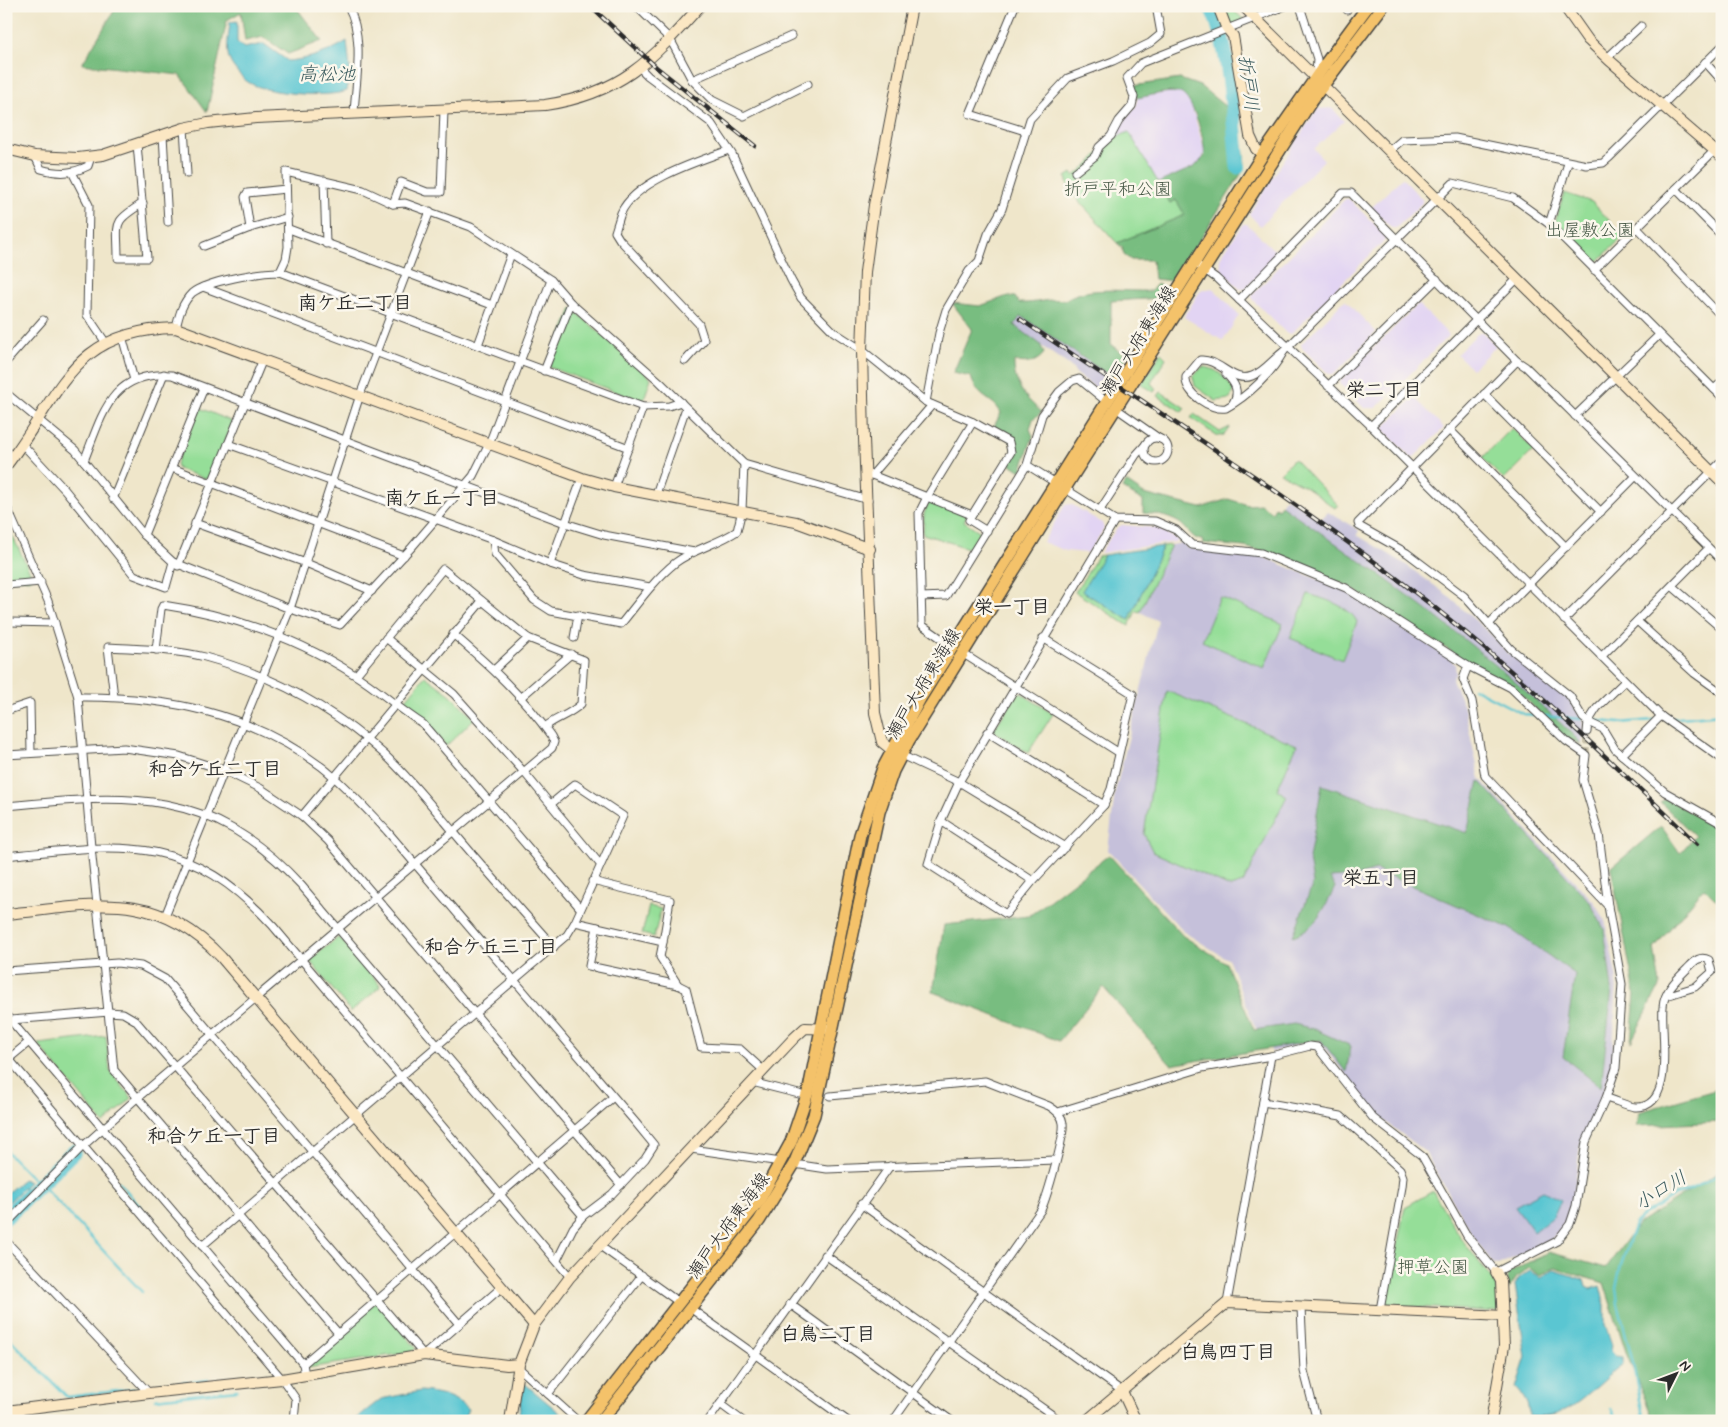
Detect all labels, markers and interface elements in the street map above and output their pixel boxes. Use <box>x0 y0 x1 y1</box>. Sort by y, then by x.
water label: 折戸川 <box>1232 53 1264 113</box>
water label: 高松池 <box>298 62 356 87</box>
park label: 折戸平和公園 <box>1064 178 1172 202</box>
park label: 出屋敷公園 <box>1545 219 1635 243</box>
street label: 瀬戸大府東海線 <box>1095 281 1183 401</box>
district label: 南ケ丘二丁目 <box>298 291 412 316</box>
district label: 栄二丁目 <box>1346 378 1422 403</box>
district label: 南ケ丘一丁目 <box>385 486 499 511</box>
district label: 栄一丁目 <box>974 595 1050 620</box>
street label: 瀬戸大府東海線 <box>881 624 967 744</box>
district label: 和合ケ丘二丁目 <box>148 757 282 782</box>
district label: 栄五丁目 <box>1343 866 1419 891</box>
district label: 和合ケ丘三丁目 <box>424 935 558 960</box>
district label: 和合ケ丘一丁目 <box>147 1124 281 1149</box>
water label: 小口川 <box>1630 1165 1692 1217</box>
street label: 瀬戸大府東海線 <box>682 1168 776 1284</box>
park label: 押草公園 <box>1397 1256 1469 1280</box>
district label: 白鳥二丁目 <box>780 1322 876 1347</box>
district label: 白鳥四丁目 <box>1180 1340 1276 1365</box>
north arrow <box>1650 1350 1700 1400</box>
text: N <box>1675 1356 1695 1375</box>

